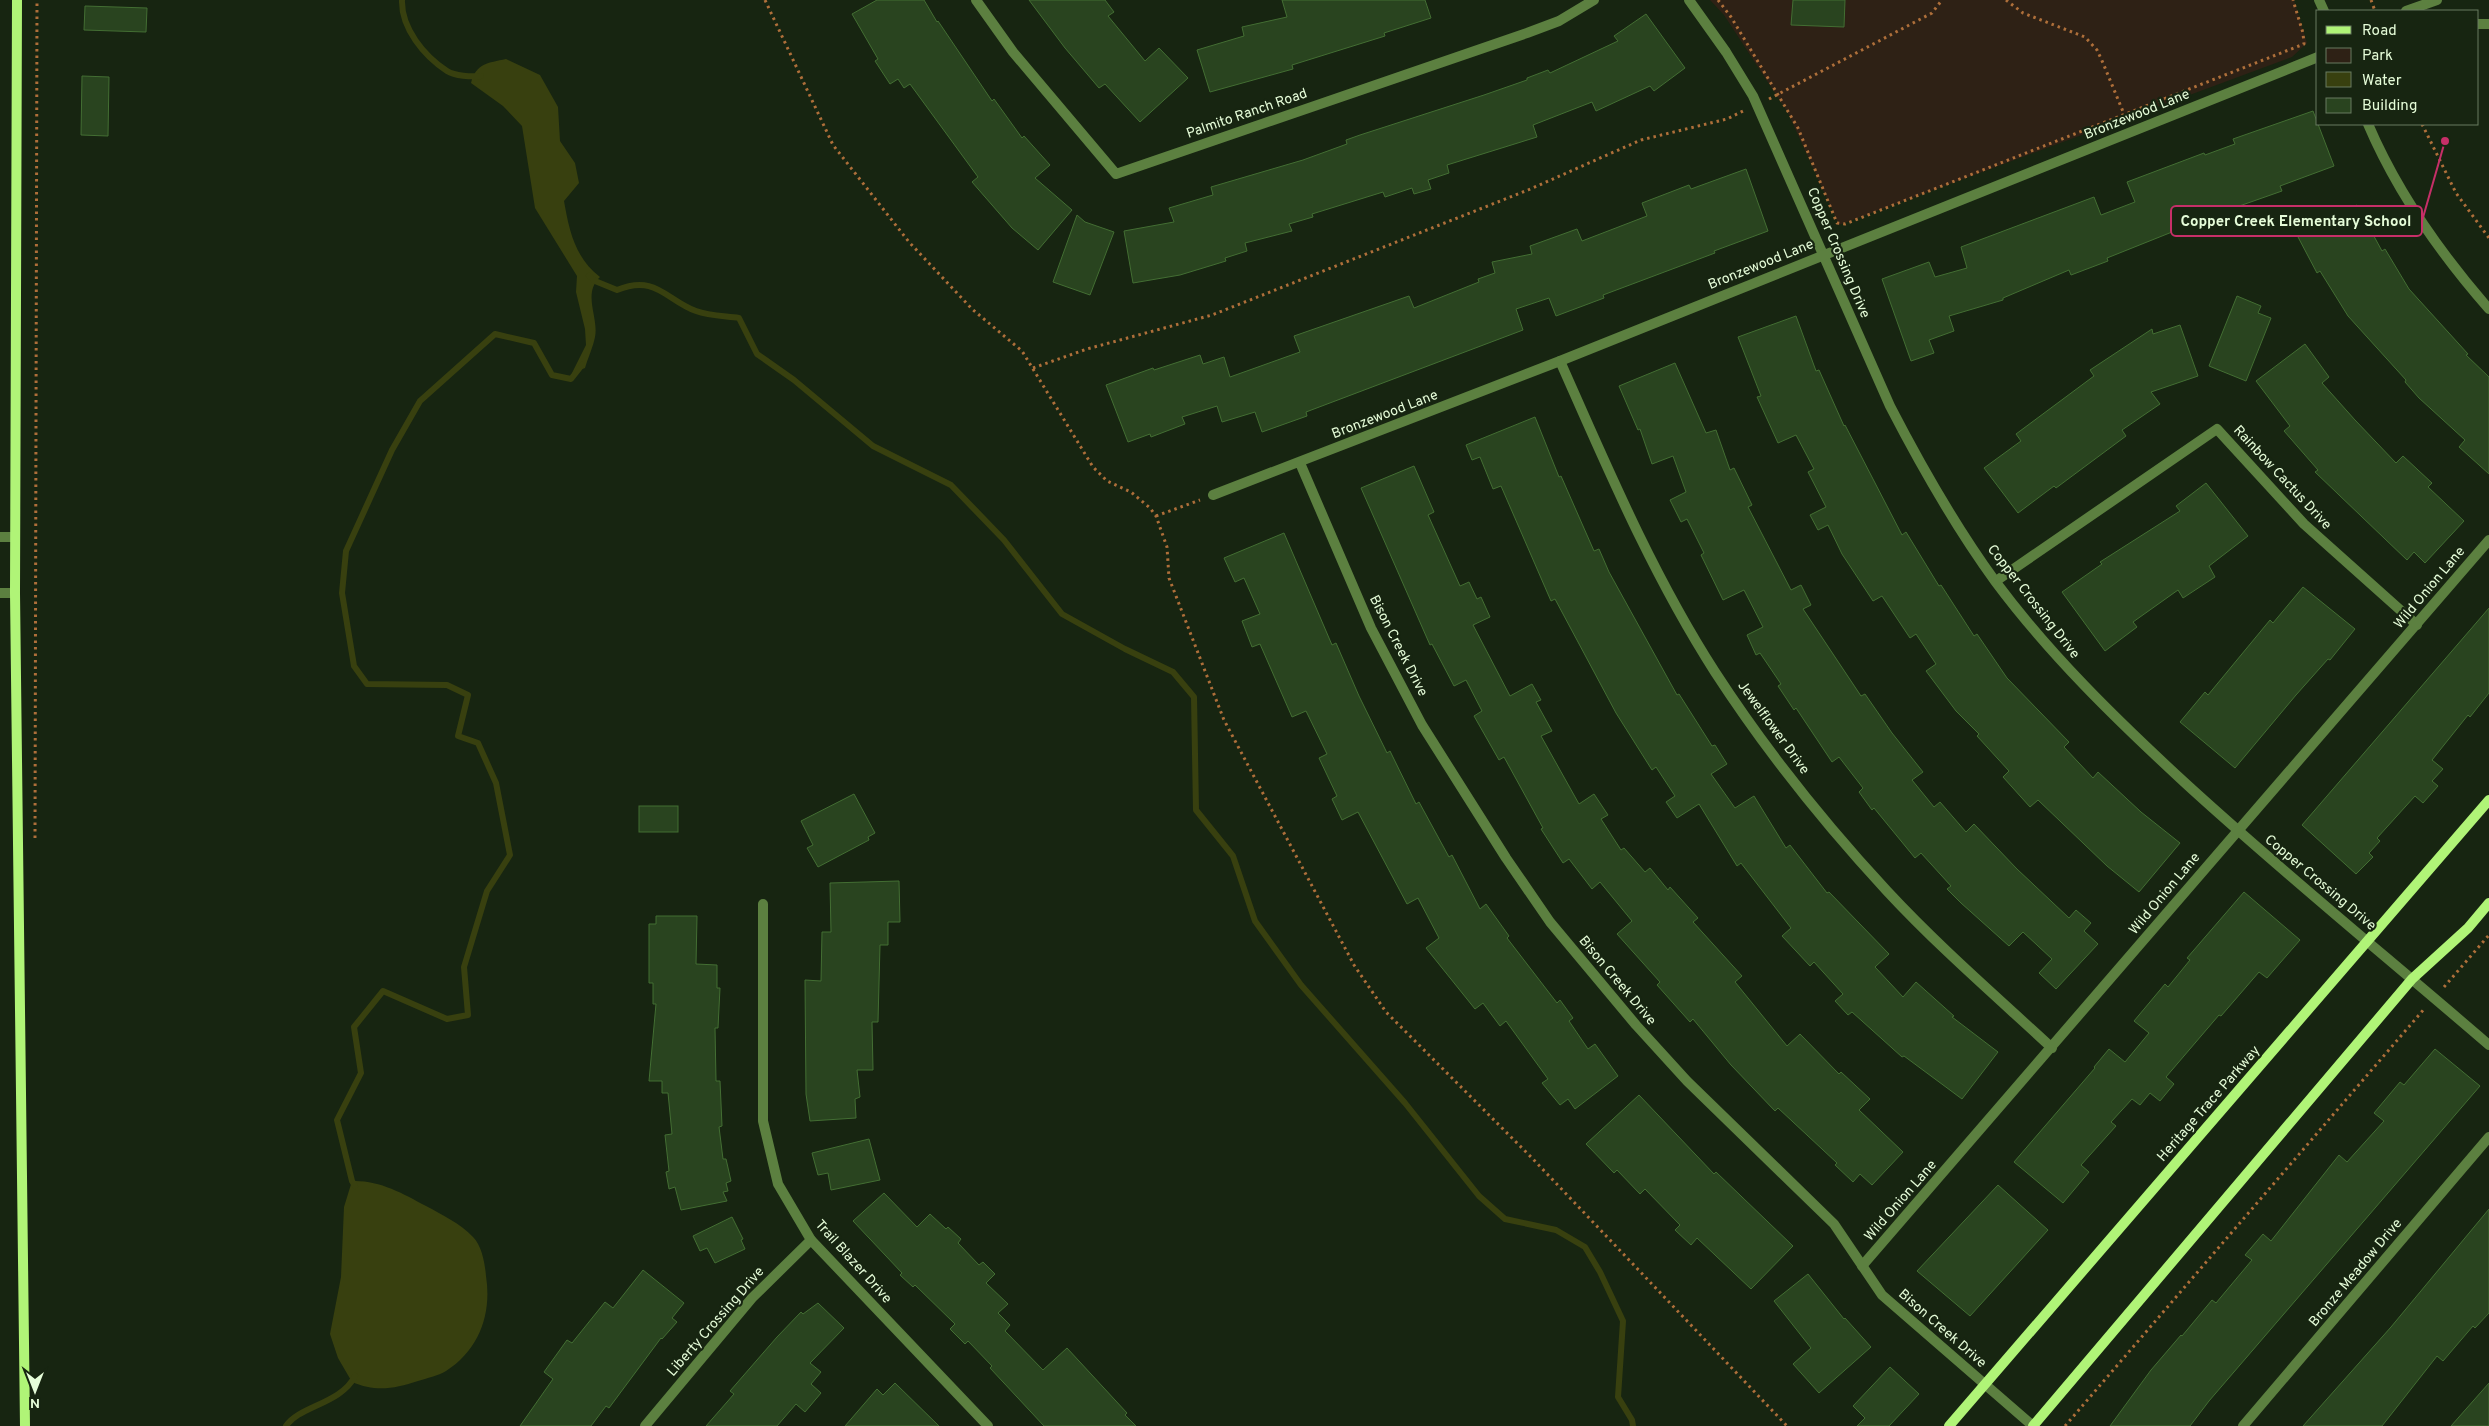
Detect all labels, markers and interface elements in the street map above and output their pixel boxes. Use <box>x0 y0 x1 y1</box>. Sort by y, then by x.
legend <box>2316 10 2479 125</box>
text: Road <box>2362 22 2397 41</box>
text: Park <box>2362 47 2393 66</box>
text: Water <box>2362 72 2402 91</box>
street label: Palmito Ranch Road <box>1184 85 1310 143</box>
street label: Bronzewood Lane <box>2082 86 2192 144</box>
text: Building <box>2362 97 2417 116</box>
street label: Copper Crossing Drive <box>1803 185 1873 321</box>
callout: Copper Creek Elementary School <box>2171 206 2422 236</box>
text: Copper Creek Elementary School <box>2181 213 2411 232</box>
street label: Bronzewood Lane <box>1706 236 1816 294</box>
street label: Bronzewood Lane <box>1330 387 1440 443</box>
street label: Rainbow Cactus Drive <box>2229 422 2335 534</box>
street label: Copper Crossing Drive <box>1983 542 2083 662</box>
street label: Wild Onion Lane <box>2391 544 2469 632</box>
street label: Bison Creek Drive <box>1365 592 1431 700</box>
street label: Jewelflower Drive <box>1733 678 1813 778</box>
street label: Copper Crossing Drive <box>2261 831 2379 935</box>
street label: Wild Onion Lane <box>2126 850 2204 938</box>
street label: Bison Creek Drive <box>1575 933 1659 1029</box>
street label: Heritage Trace Parkway <box>2154 1043 2264 1165</box>
street label: Wild Onion Lane <box>1861 1157 1941 1245</box>
street label: Bronze Meadow Drive <box>2306 1215 2406 1331</box>
street label: Trail Blazer Drive <box>811 1217 895 1307</box>
street label: Liberty Crossing Drive <box>664 1264 768 1380</box>
street label: Bison Creek Drive <box>1894 1286 1990 1372</box>
north arrow <box>10 1366 60 1416</box>
text: N <box>30 1394 40 1411</box>

